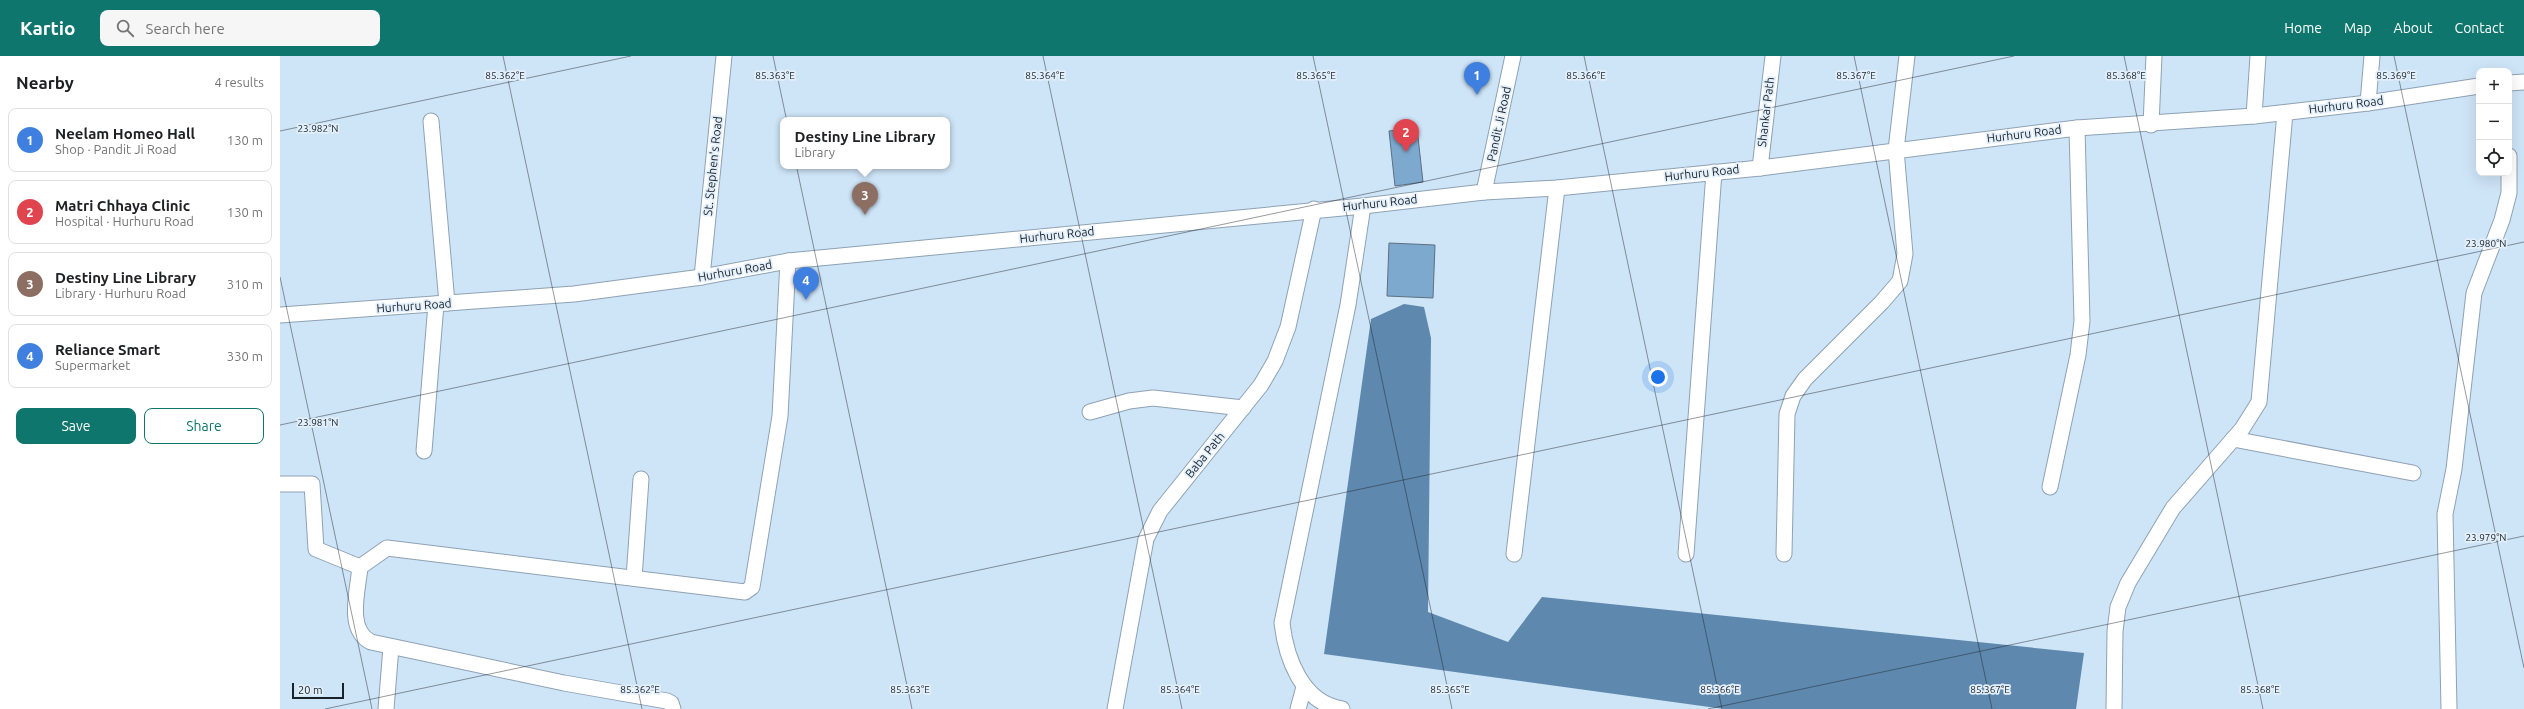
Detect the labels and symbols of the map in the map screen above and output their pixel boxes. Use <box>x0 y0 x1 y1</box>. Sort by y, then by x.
pin: 1 <box>1464 62 1490 95</box>
text: 85.362°E <box>485 70 525 81</box>
text: 85.363°E <box>755 70 795 81</box>
text: 85.364°E <box>1025 70 1065 81</box>
text: 85.365°E <box>1296 70 1336 81</box>
text: 85.366°E <box>1566 70 1606 81</box>
text: 85.367°E <box>1836 70 1876 81</box>
text: 85.368°E <box>2106 70 2146 81</box>
text: 85.369°E <box>2376 70 2416 81</box>
street label: Shankar Path <box>1755 76 1776 148</box>
street label: Pandit Ji Road <box>1484 85 1513 163</box>
street label: Hurhuru Road <box>2308 93 2384 116</box>
street label: St. Stephen's Road <box>701 116 724 216</box>
pin: 2 <box>1393 119 1419 152</box>
street label: Hurhuru Road <box>1986 122 2062 145</box>
text: 23.982°N <box>297 123 339 134</box>
street label: Hurhuru Road <box>1664 162 1740 183</box>
pin: 3 <box>852 182 878 215</box>
street label: Hurhuru Road <box>1342 192 1418 213</box>
street label: Hurhuru Road <box>1019 224 1095 245</box>
text: 23.980°N <box>2465 238 2507 249</box>
street label: Hurhuru Road <box>697 258 773 283</box>
pin: 4 <box>793 267 819 300</box>
street label: Hurhuru Road <box>376 296 452 315</box>
your location <box>1648 367 1668 387</box>
text: 23.981°N <box>297 417 339 428</box>
street label: Baba Path <box>1182 429 1227 480</box>
text: 23.979°N <box>2465 532 2507 543</box>
scale bar <box>292 681 344 700</box>
text: 85.362°E <box>620 684 660 695</box>
text: 85.363°E <box>890 684 930 695</box>
text: 85.364°E <box>1160 684 1200 695</box>
text: 85.365°E <box>1430 684 1470 695</box>
text: 85.366°E <box>1700 684 1740 695</box>
text: 85.367°E <box>1970 684 2010 695</box>
text: 85.368°E <box>2240 684 2280 695</box>

